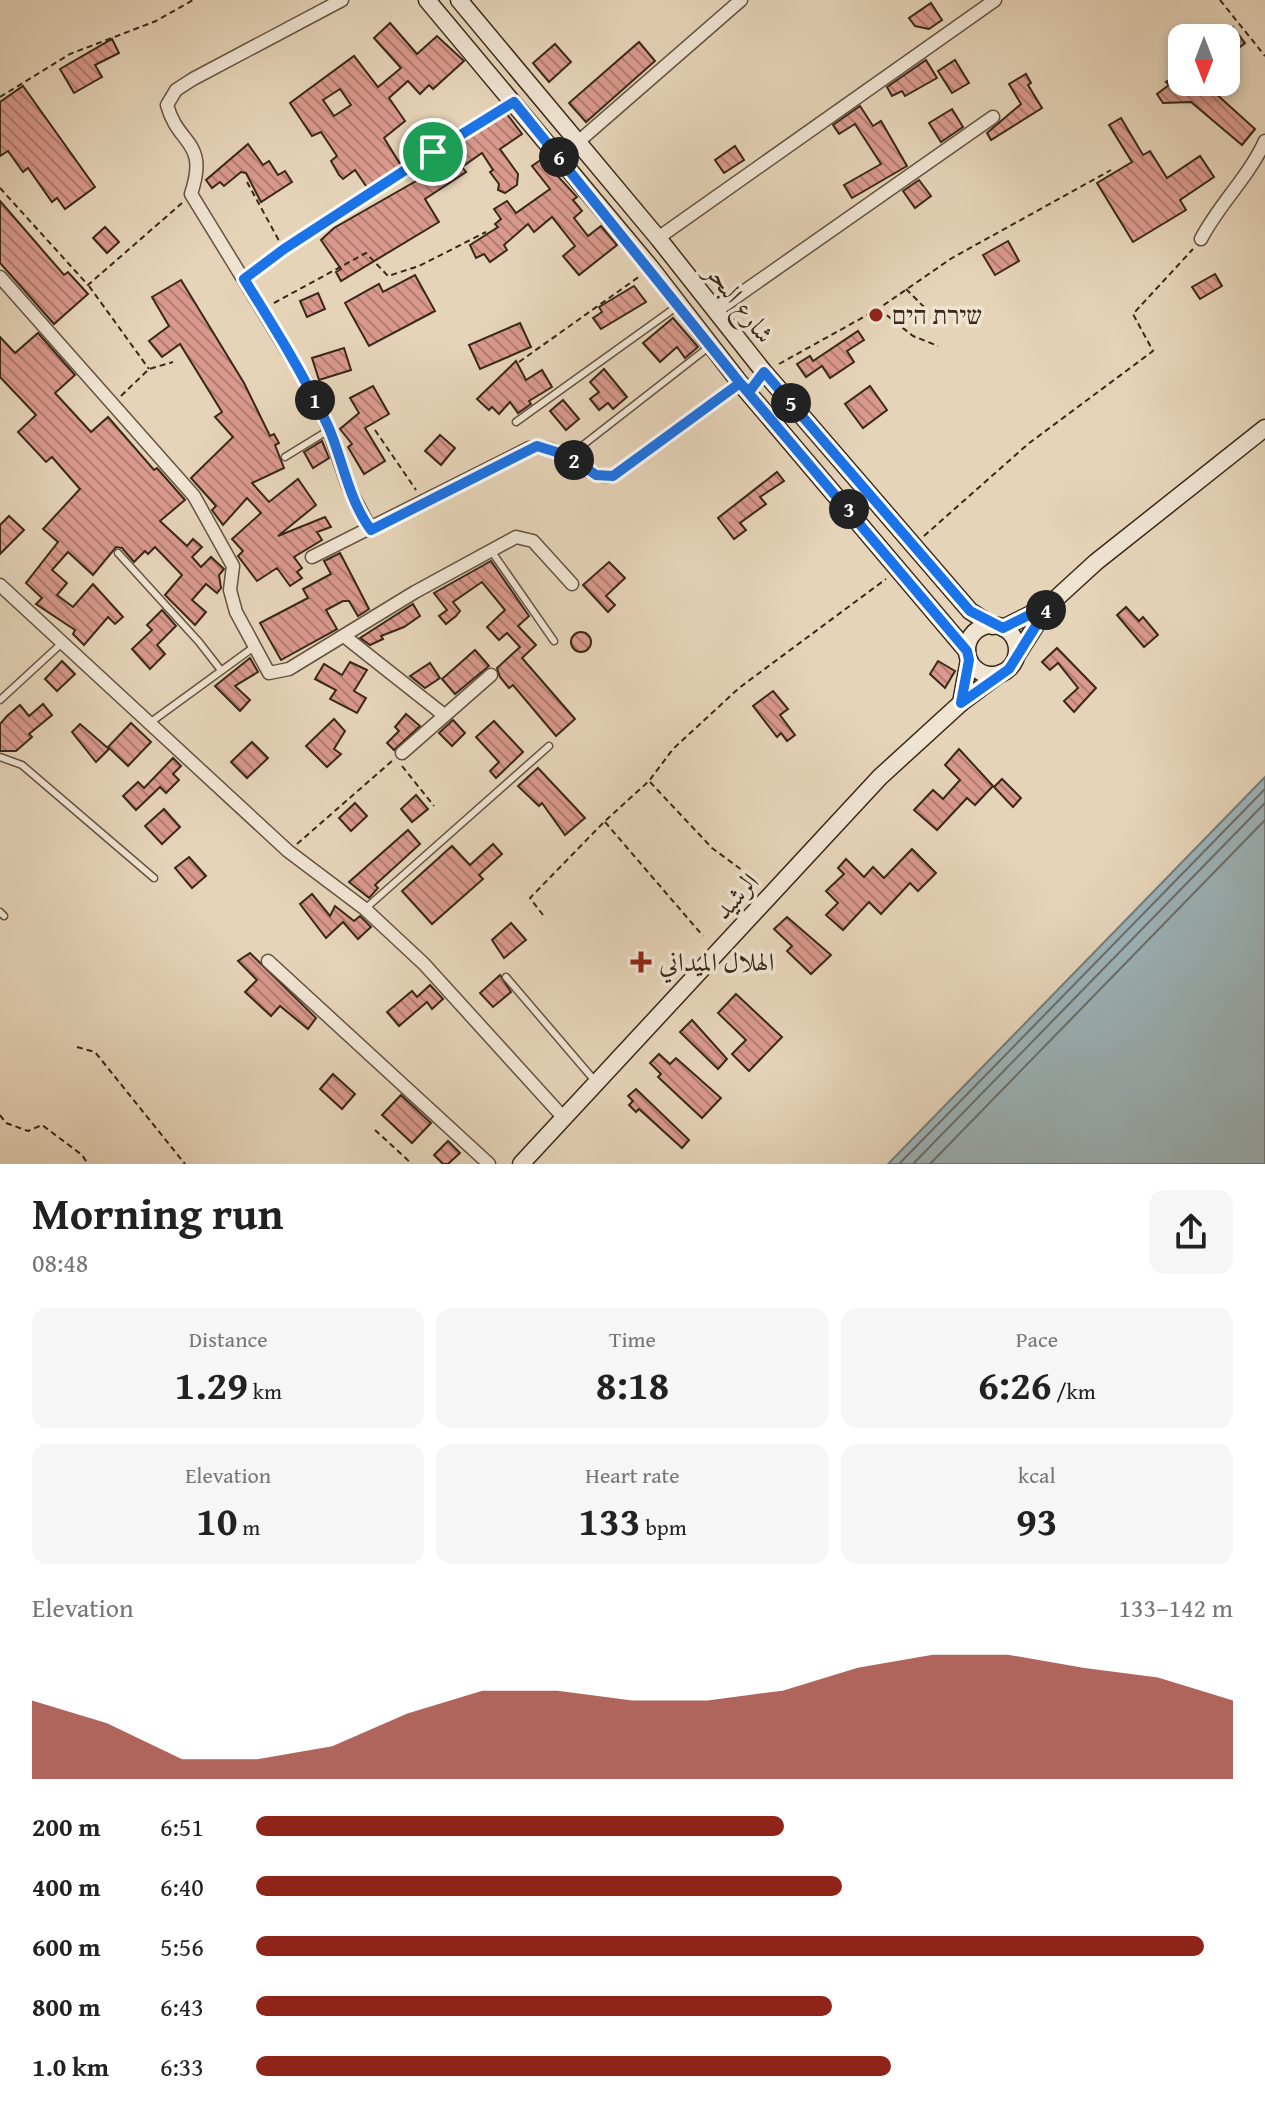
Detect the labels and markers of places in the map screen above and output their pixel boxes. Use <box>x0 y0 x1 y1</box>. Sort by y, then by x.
pin <box>399 118 467 186</box>
pin: 6 <box>539 137 579 177</box>
place label: שירת הים <box>892 295 982 334</box>
marker: שירת הים <box>867 306 885 324</box>
pin: 1 <box>295 380 335 420</box>
pin: 5 <box>771 383 811 423</box>
pin: 2 <box>554 440 594 480</box>
pin: 3 <box>829 489 869 529</box>
pin: 4 <box>1026 590 1066 630</box>
place label: الهلال الميداني <box>659 942 774 984</box>
marker: الهلال الميداني <box>630 951 652 973</box>

